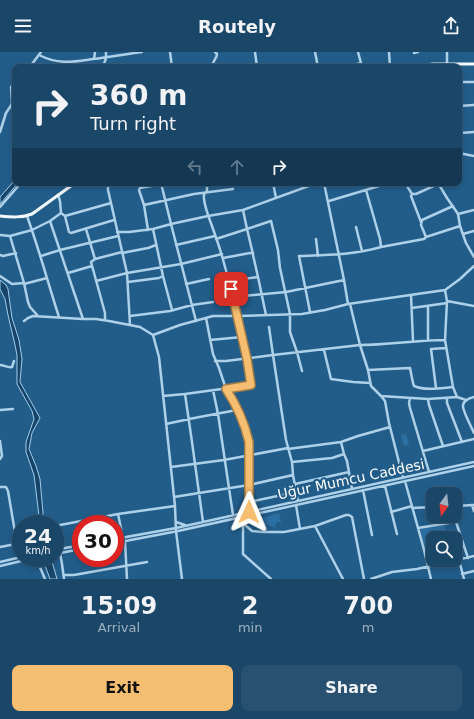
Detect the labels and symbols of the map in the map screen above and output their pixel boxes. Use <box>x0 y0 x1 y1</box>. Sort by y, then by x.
pin <box>214 272 248 306</box>
street label: Uğur Mumcu Caddesi <box>276 456 426 502</box>
north arrow <box>426 487 462 523</box>
position arrow <box>228 491 270 533</box>
speed limit sign: 30 <box>72 515 124 567</box>

